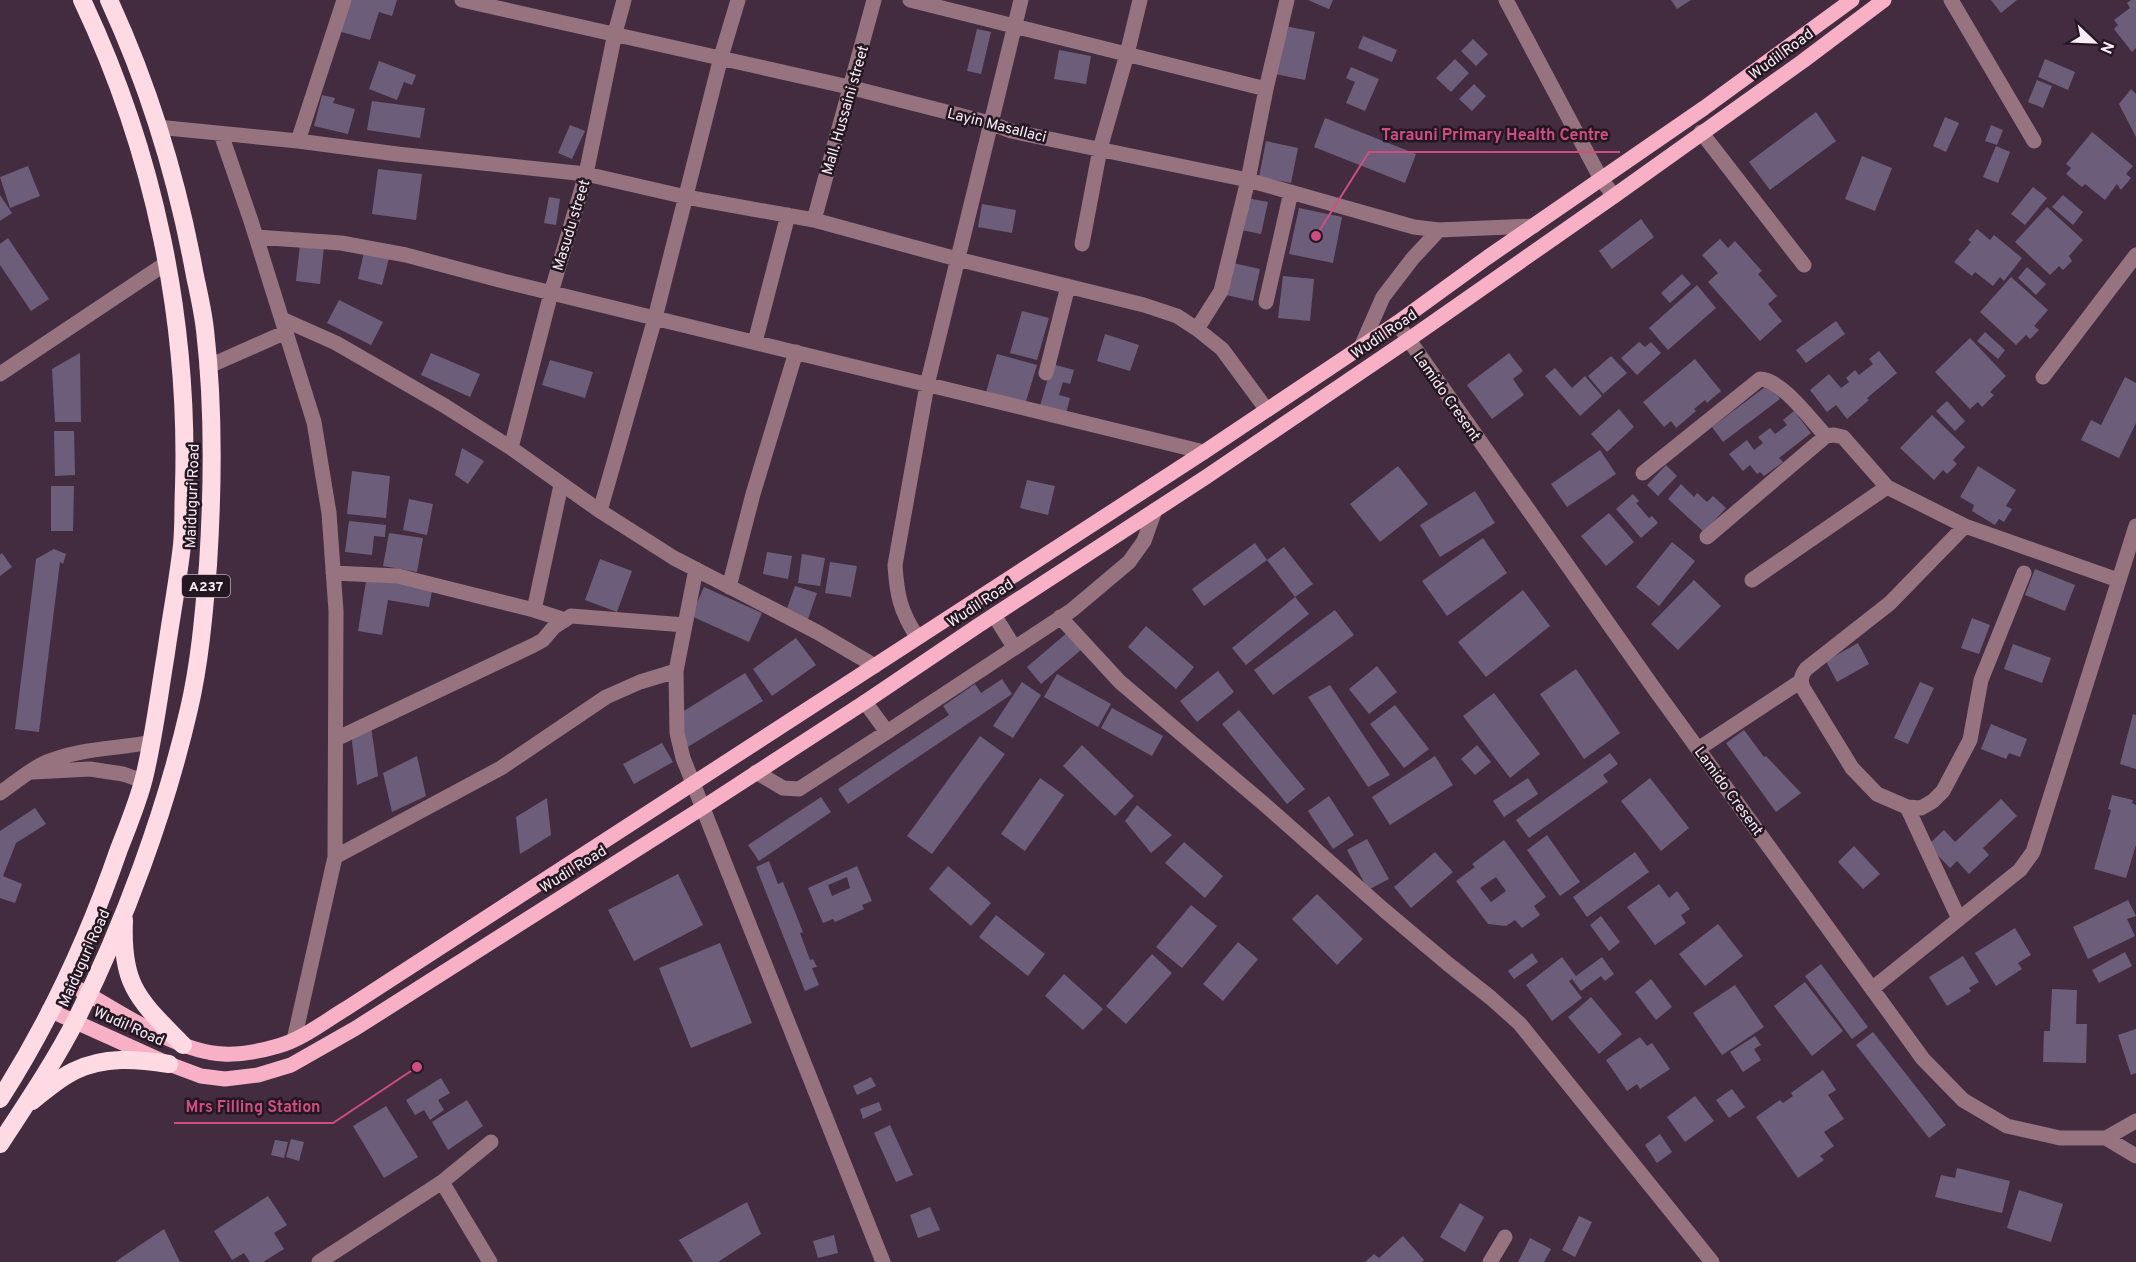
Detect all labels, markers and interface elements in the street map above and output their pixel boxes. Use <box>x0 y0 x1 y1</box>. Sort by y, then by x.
north arrow <box>2064 12 2124 72</box>
street label: Wudil Road <box>1746 25 1818 85</box>
text: N <box>2095 38 2117 56</box>
street label: Mall. Hussaini street <box>819 43 874 177</box>
street label: Layin Masallaci <box>945 105 1048 148</box>
callout: Tarauni Primary Health Centre <box>1369 118 1620 152</box>
text: Tarauni Primary Health Centre <box>1381 126 1609 146</box>
street label: Masudu street <box>550 177 595 273</box>
street label: Wudil Road <box>1348 306 1421 364</box>
street label: Lamido Cresent <box>1408 348 1484 445</box>
street label: Maiduguri Road <box>182 443 205 549</box>
road number: A237 <box>182 575 230 597</box>
street label: Wudil Road <box>944 576 1018 633</box>
street label: Lamido Cresent <box>1689 744 1766 840</box>
street label: Wudil Road <box>537 842 611 898</box>
street label: Maiduguri Road <box>55 907 115 1010</box>
street label: Wudil Road <box>90 1003 167 1051</box>
callout: Mrs Filling Station <box>174 1089 333 1123</box>
text: Mrs Filling Station <box>185 1098 321 1118</box>

